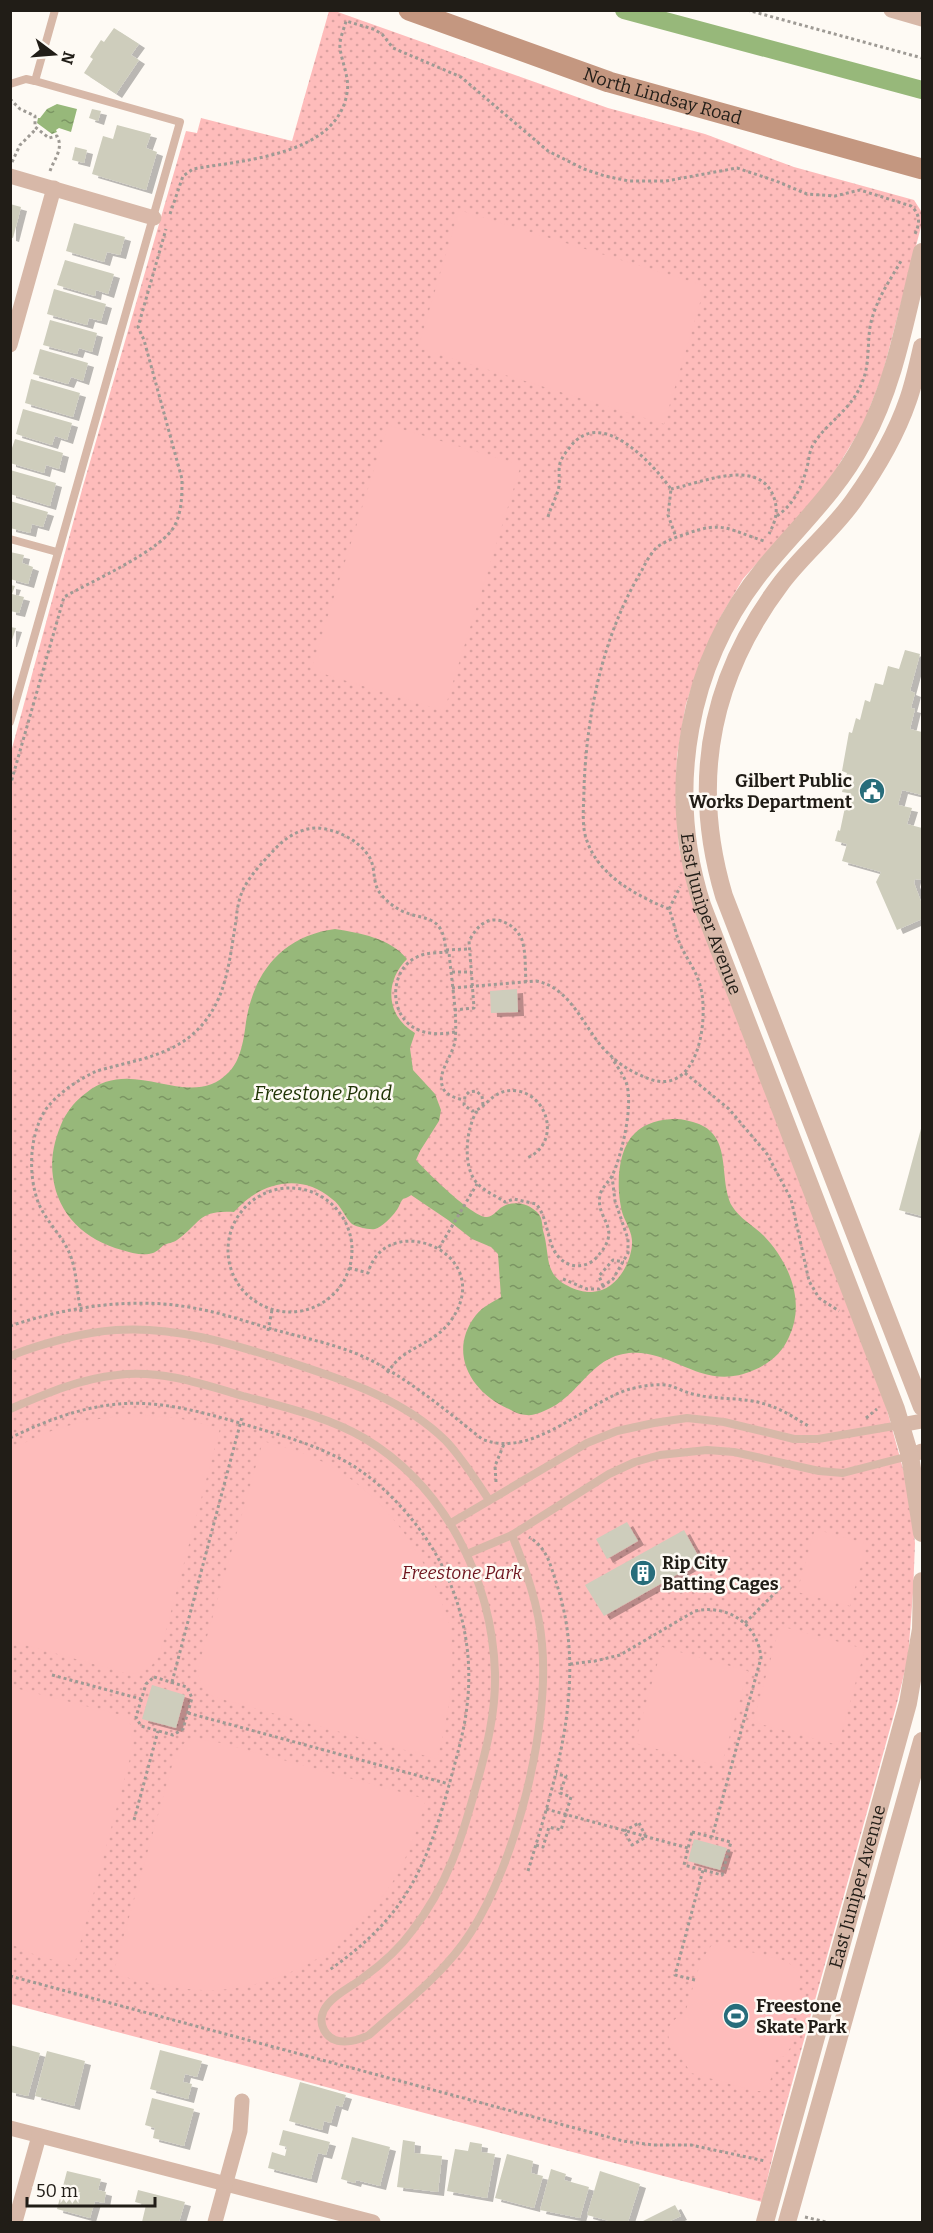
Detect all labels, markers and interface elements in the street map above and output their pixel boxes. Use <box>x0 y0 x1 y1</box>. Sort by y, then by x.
north arrow <box>24 24 84 84</box>
text: N <box>57 49 79 67</box>
street label: North Lindsay Road <box>580 63 745 129</box>
place label: Gilbert Public Works Department <box>689 770 852 813</box>
public building icon: Gilbert Public Works Department <box>857 776 887 806</box>
street label: East Juniper Avenue <box>676 832 746 998</box>
water label: Freestone Pond <box>254 1081 392 1105</box>
place label: Rip City Batting Cages <box>662 1552 779 1595</box>
building icon: Rip City Batting Cages <box>628 1558 658 1588</box>
park label: Freestone Park <box>402 1562 522 1584</box>
street label: East Juniper Avenue <box>824 1802 890 1971</box>
place label: Freestone Skate Park <box>756 1995 847 2038</box>
sports icon: Freestone Skate Park <box>721 2001 751 2031</box>
scale bar <box>27 2170 154 2208</box>
text: 50 m <box>36 2180 78 2202</box>

